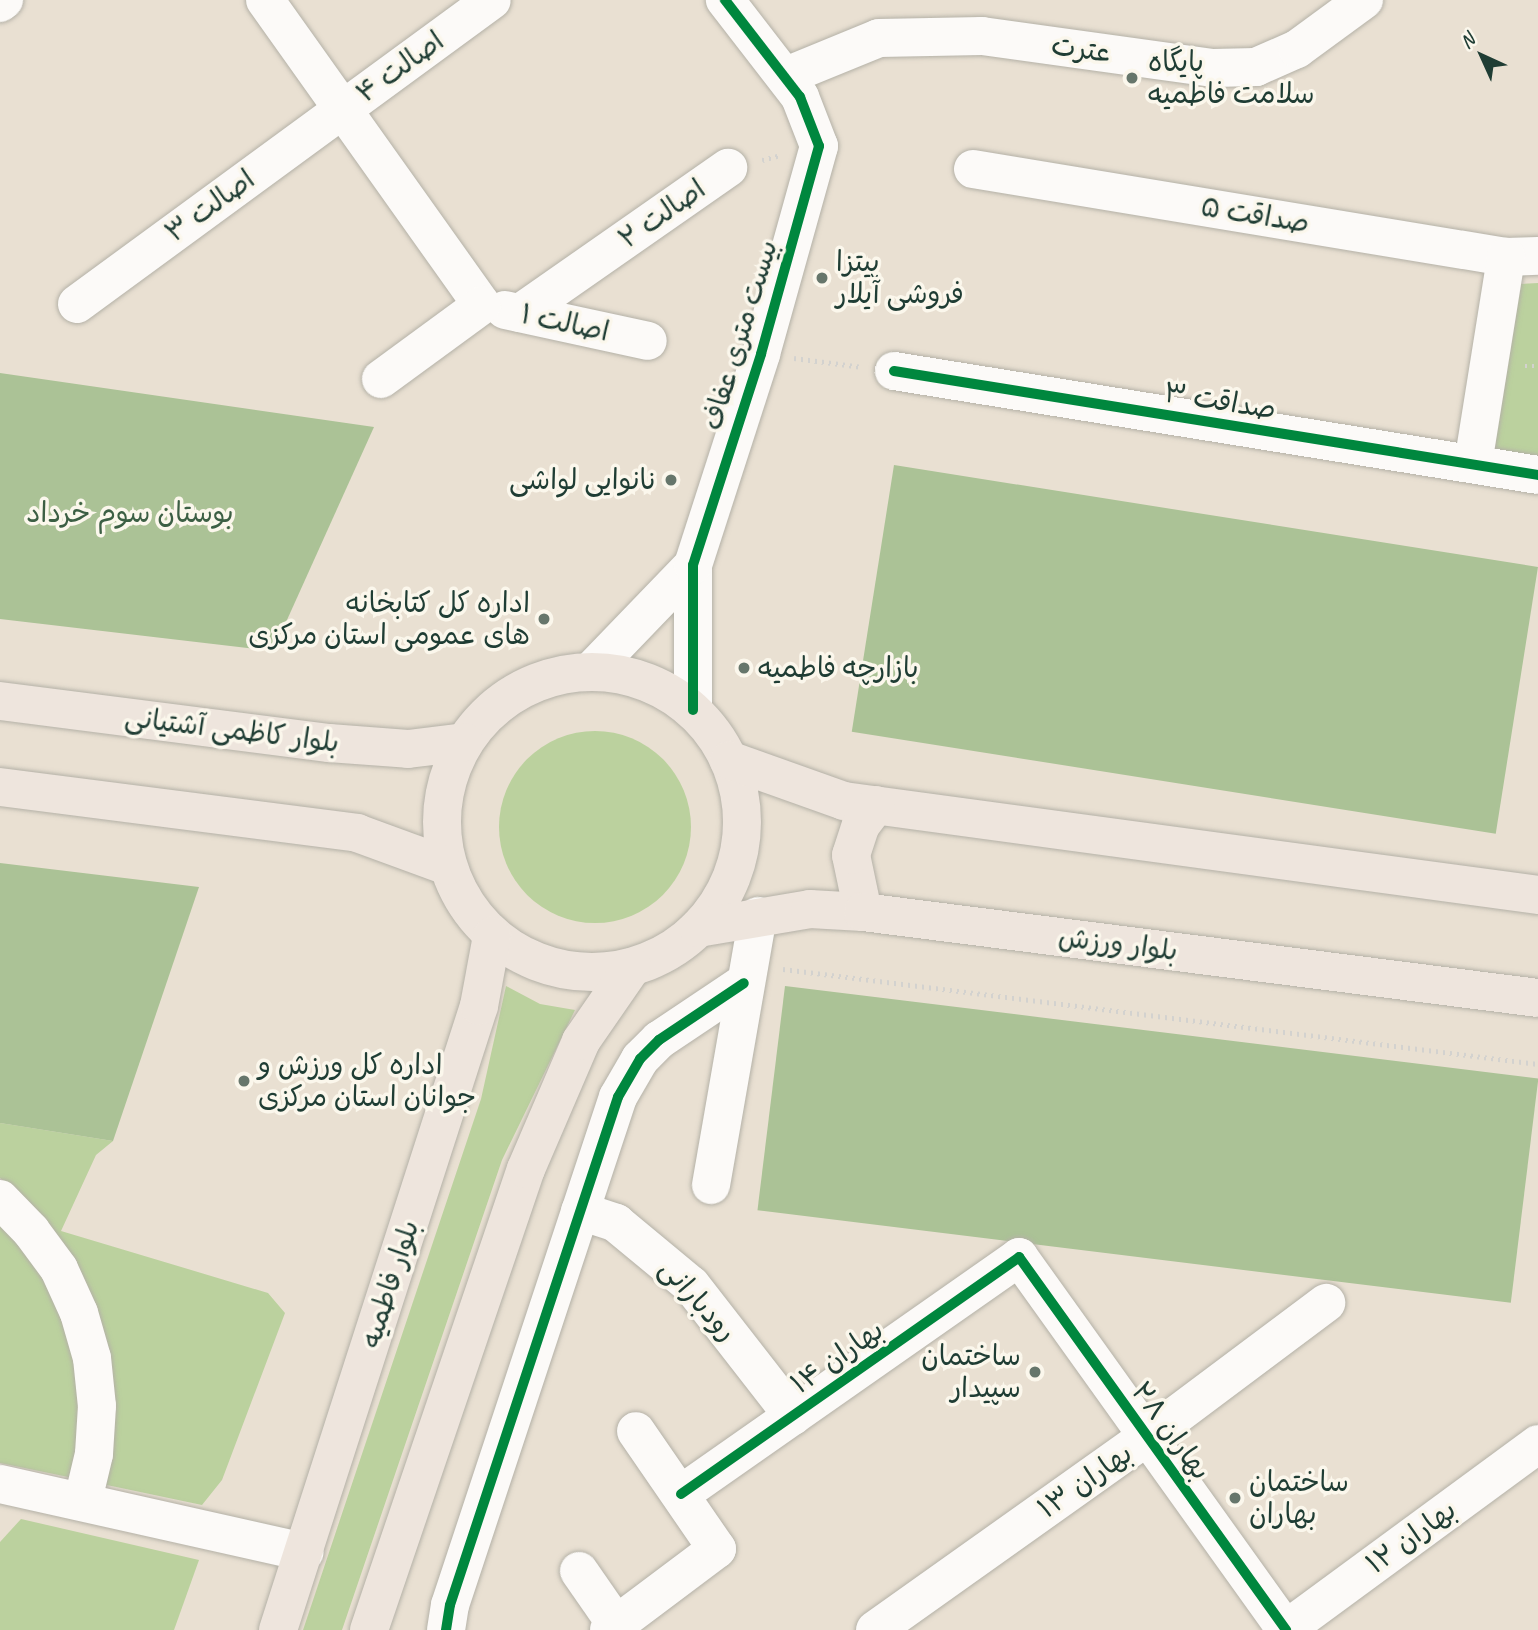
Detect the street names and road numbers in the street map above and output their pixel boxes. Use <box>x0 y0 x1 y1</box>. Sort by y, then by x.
street label: اصالت ۴ <box>349 24 451 110</box>
street label: عترت <box>1049 28 1113 70</box>
street label: اصالت ۳ <box>159 162 261 250</box>
street label: اصالت ۲ <box>612 172 712 256</box>
street label: صداقت ۵ <box>1198 190 1312 240</box>
street label: بیست متری عفاف <box>695 236 785 434</box>
street label: اصالت ۱ <box>518 297 612 349</box>
street label: صداقت ۳ <box>1162 376 1278 426</box>
street label: بلوار کاظمی آشتیانی <box>123 700 341 760</box>
street label: بلوار ورزش <box>1056 920 1180 968</box>
street label: بلوار فاطمیه <box>354 1216 426 1352</box>
street label: رودبارانی <box>652 1252 744 1348</box>
street label: بهاران ۱۴ <box>784 1313 890 1401</box>
street label: بهاران ۲۸ <box>1124 1375 1218 1487</box>
street label: بهاران ۱۳ <box>1031 1436 1139 1526</box>
street label: بهاران ۱۲ <box>1359 1493 1463 1581</box>

